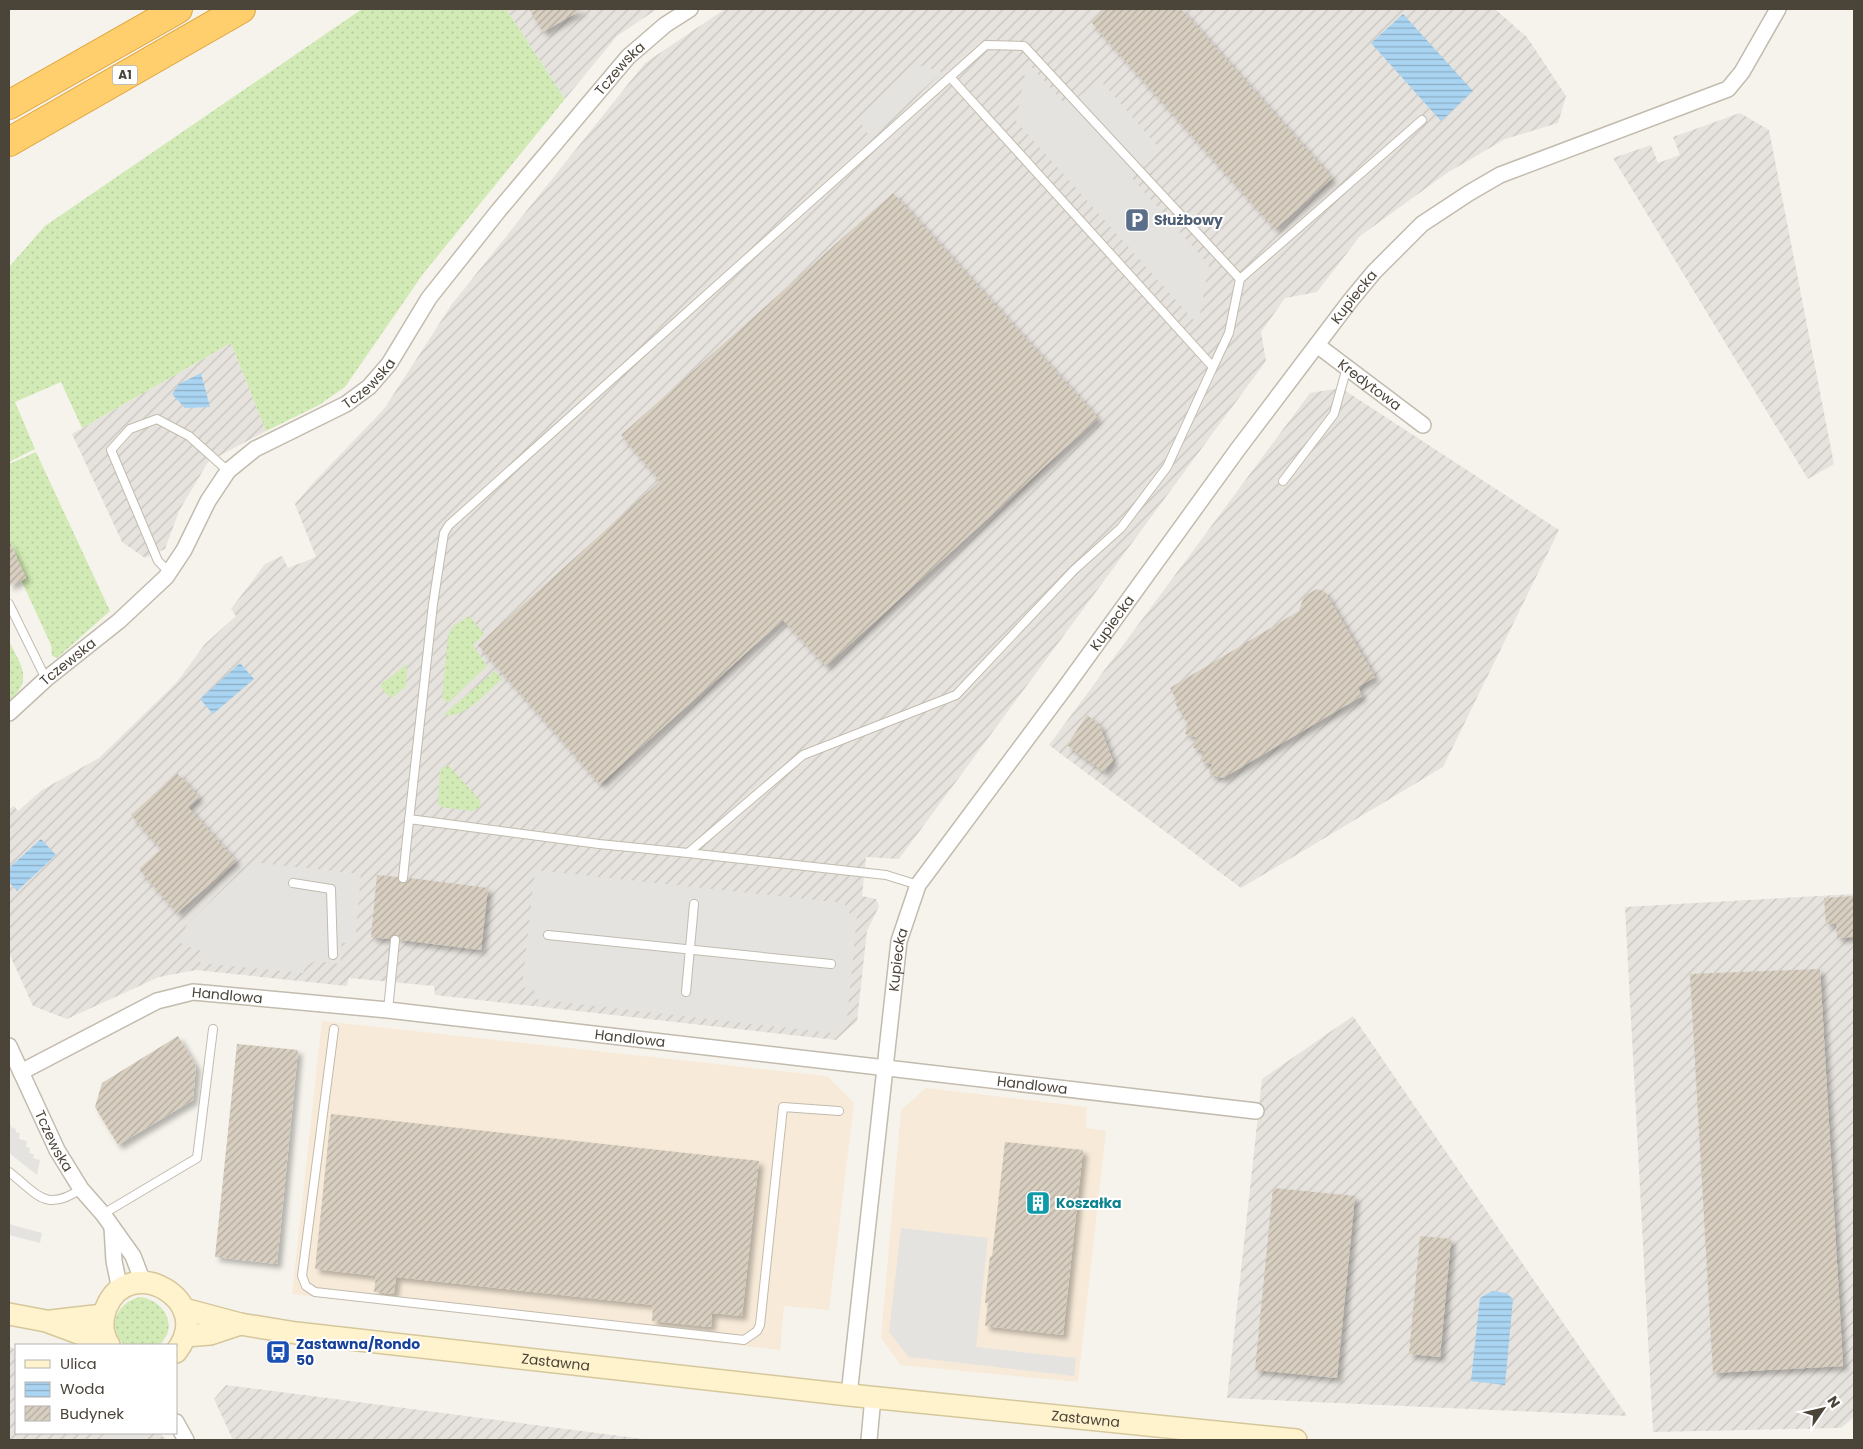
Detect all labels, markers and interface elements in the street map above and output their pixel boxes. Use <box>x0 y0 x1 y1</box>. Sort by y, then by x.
street label: Tczewska <box>590 37 649 100</box>
road number: A1 <box>112 66 138 84</box>
parking icon: Służbowy <box>1124 207 1150 233</box>
place label: Służbowy <box>1154 210 1223 230</box>
street label: Kupiecka <box>1326 266 1382 328</box>
street label: Kredytowa <box>1334 354 1406 415</box>
street label: Tczewska <box>338 355 400 414</box>
street label: Kupiecka <box>1085 591 1139 655</box>
street label: Tczewska <box>35 633 100 690</box>
street label: Kupiecka <box>883 925 913 993</box>
street label: Handlowa <box>191 982 264 1008</box>
street label: Handlowa <box>594 1024 666 1052</box>
street label: Handlowa <box>996 1071 1069 1099</box>
street label: Tczewska <box>30 1107 78 1175</box>
building icon: Koszałka <box>1025 1190 1051 1216</box>
place label: Koszałka <box>1056 1193 1122 1213</box>
place label: Zastawna/Rondo 50 <box>296 1334 420 1370</box>
bus stop icon: Zastawna/Rondo 50 <box>265 1339 291 1365</box>
legend <box>15 1344 178 1434</box>
street label: Zastawna <box>520 1348 591 1376</box>
text: Ulica <box>60 1353 97 1374</box>
text: Woda <box>60 1378 105 1399</box>
north arrow <box>1798 1384 1848 1434</box>
text: N <box>1823 1392 1845 1412</box>
text: Budynek <box>60 1403 124 1424</box>
street label: Zastawna <box>1050 1405 1121 1432</box>

